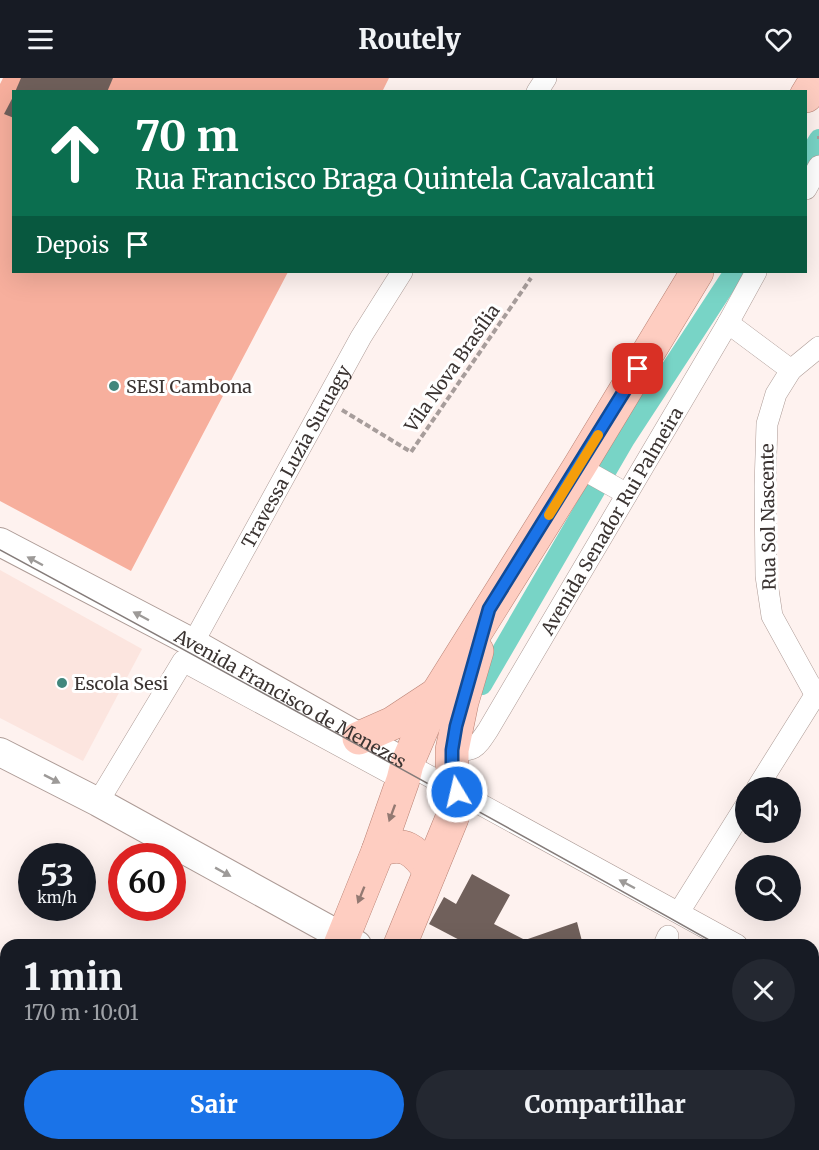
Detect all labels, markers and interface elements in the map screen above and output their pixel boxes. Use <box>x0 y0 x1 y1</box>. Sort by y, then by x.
text: Routely <box>358 22 461 56</box>
icon: menu <box>24 23 57 56</box>
icon: heart <box>762 23 795 56</box>
text: 70 m <box>135 110 239 162</box>
icon: ahead <box>36 114 114 192</box>
text: Rua Francisco Braga Quintela Cavalcanti <box>135 162 655 196</box>
icon: arrive <box>121 228 154 261</box>
text: Depois <box>36 231 109 259</box>
street label: Vila Nova Brasília <box>399 299 505 437</box>
pin <box>612 343 663 394</box>
icon: arrive <box>621 352 654 385</box>
street label: Travessa Luzia Suruagy <box>236 360 355 552</box>
place label: SESI Cambona <box>126 375 252 398</box>
marker: SESI Cambona <box>107 379 121 393</box>
street label: Avenida Senador Rui Palmeira <box>535 402 688 640</box>
street label: Rua Sol Nascente <box>755 443 781 591</box>
one-way arrow <box>26 556 44 566</box>
one-way arrow <box>132 611 149 621</box>
street label: Avenida Francisco de Menezes <box>170 624 411 773</box>
place label: Escola Sesi <box>74 672 168 695</box>
marker: Escola Sesi <box>55 676 69 690</box>
position arrow <box>425 760 489 824</box>
one-way arrow <box>44 774 61 784</box>
map controls <box>735 777 801 921</box>
button: sound <box>735 777 801 843</box>
one-way arrow <box>386 804 396 822</box>
speed limit sign: 60 <box>108 843 186 921</box>
button: search <box>735 855 801 921</box>
text: 53 <box>40 856 74 894</box>
one-way arrow <box>215 867 232 877</box>
one-way arrow <box>619 879 636 889</box>
one-way arrow <box>356 886 366 904</box>
text: km/h <box>37 888 77 907</box>
text: 1 min <box>24 955 123 1000</box>
button: close <box>732 959 795 1022</box>
text: 170 m · 10:01 <box>24 1000 138 1025</box>
button: Sair <box>24 1070 404 1139</box>
button: Compartilhar <box>416 1070 795 1139</box>

